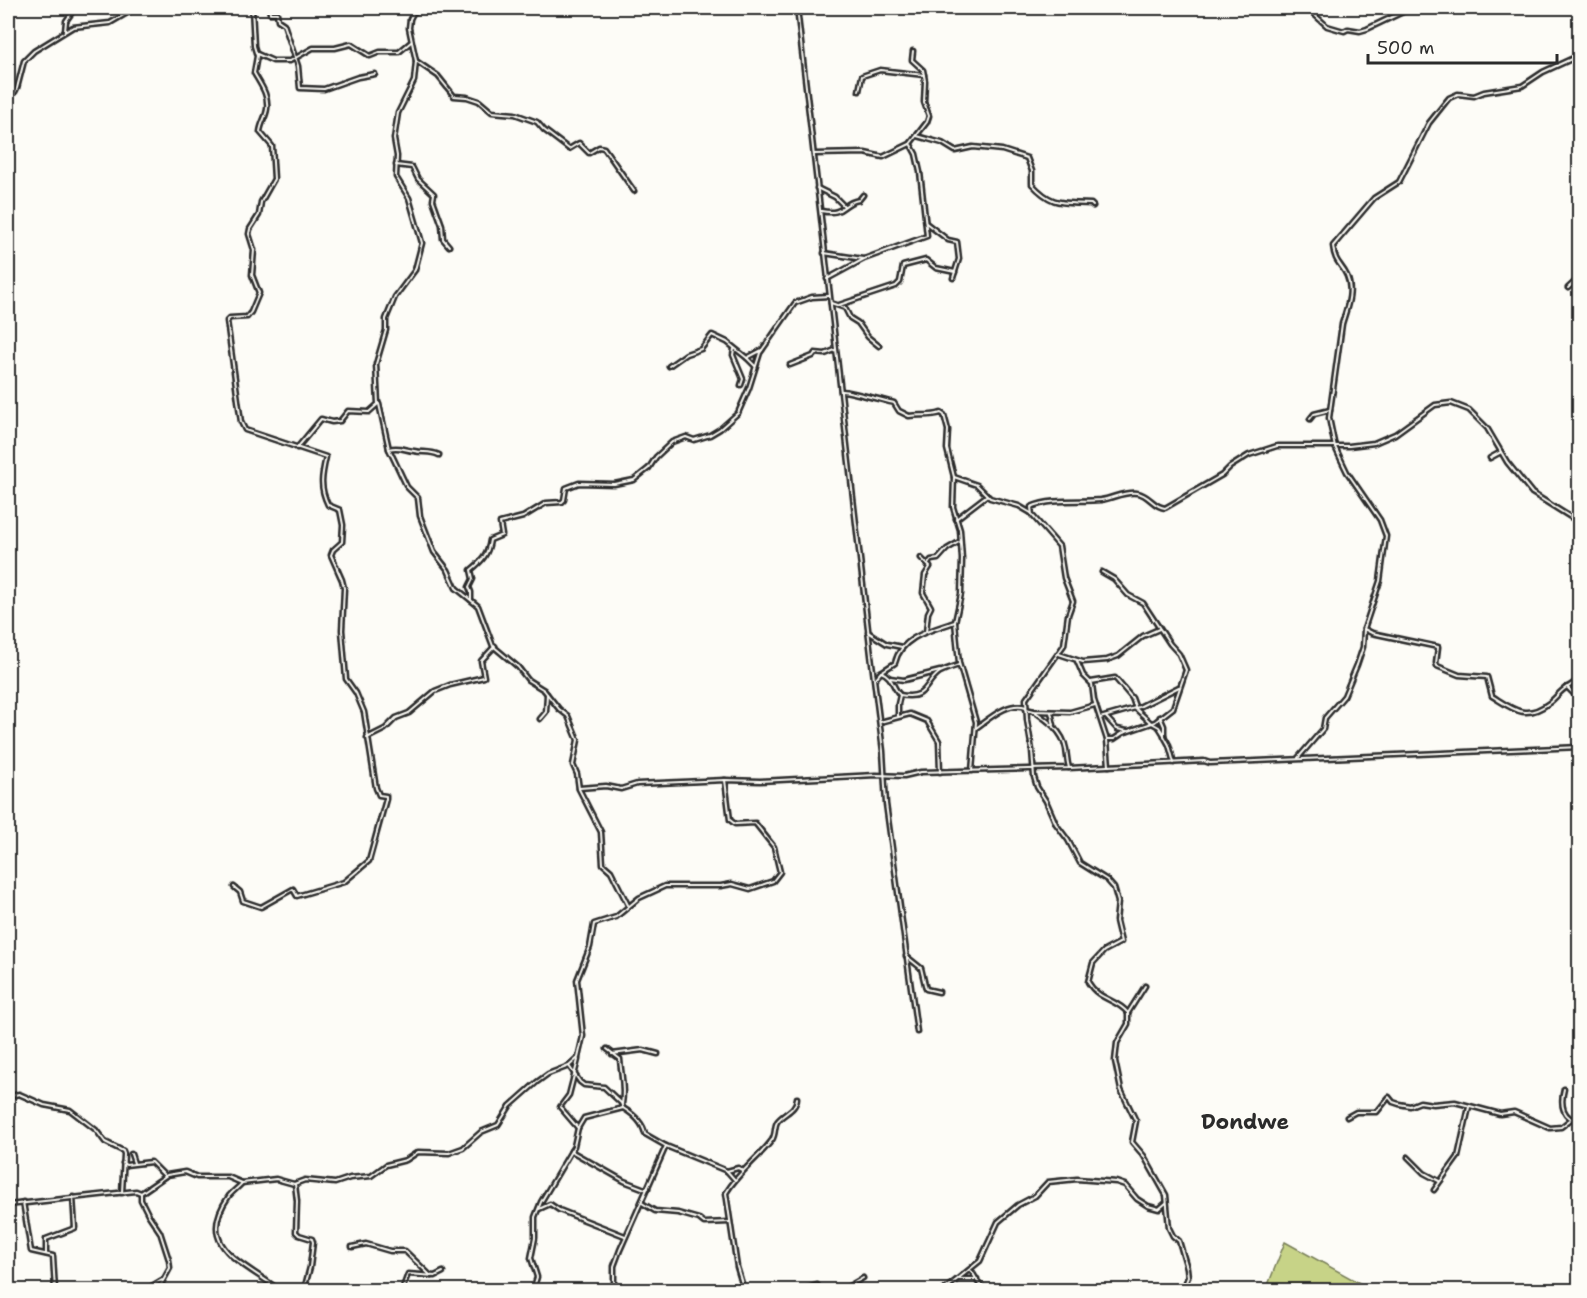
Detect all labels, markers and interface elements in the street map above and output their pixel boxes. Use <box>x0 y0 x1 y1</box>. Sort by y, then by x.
scale bar <box>1368 27 1557 65</box>
text: 500 m <box>1377 36 1435 60</box>
district label: Dondwe <box>1201 1108 1289 1136</box>

